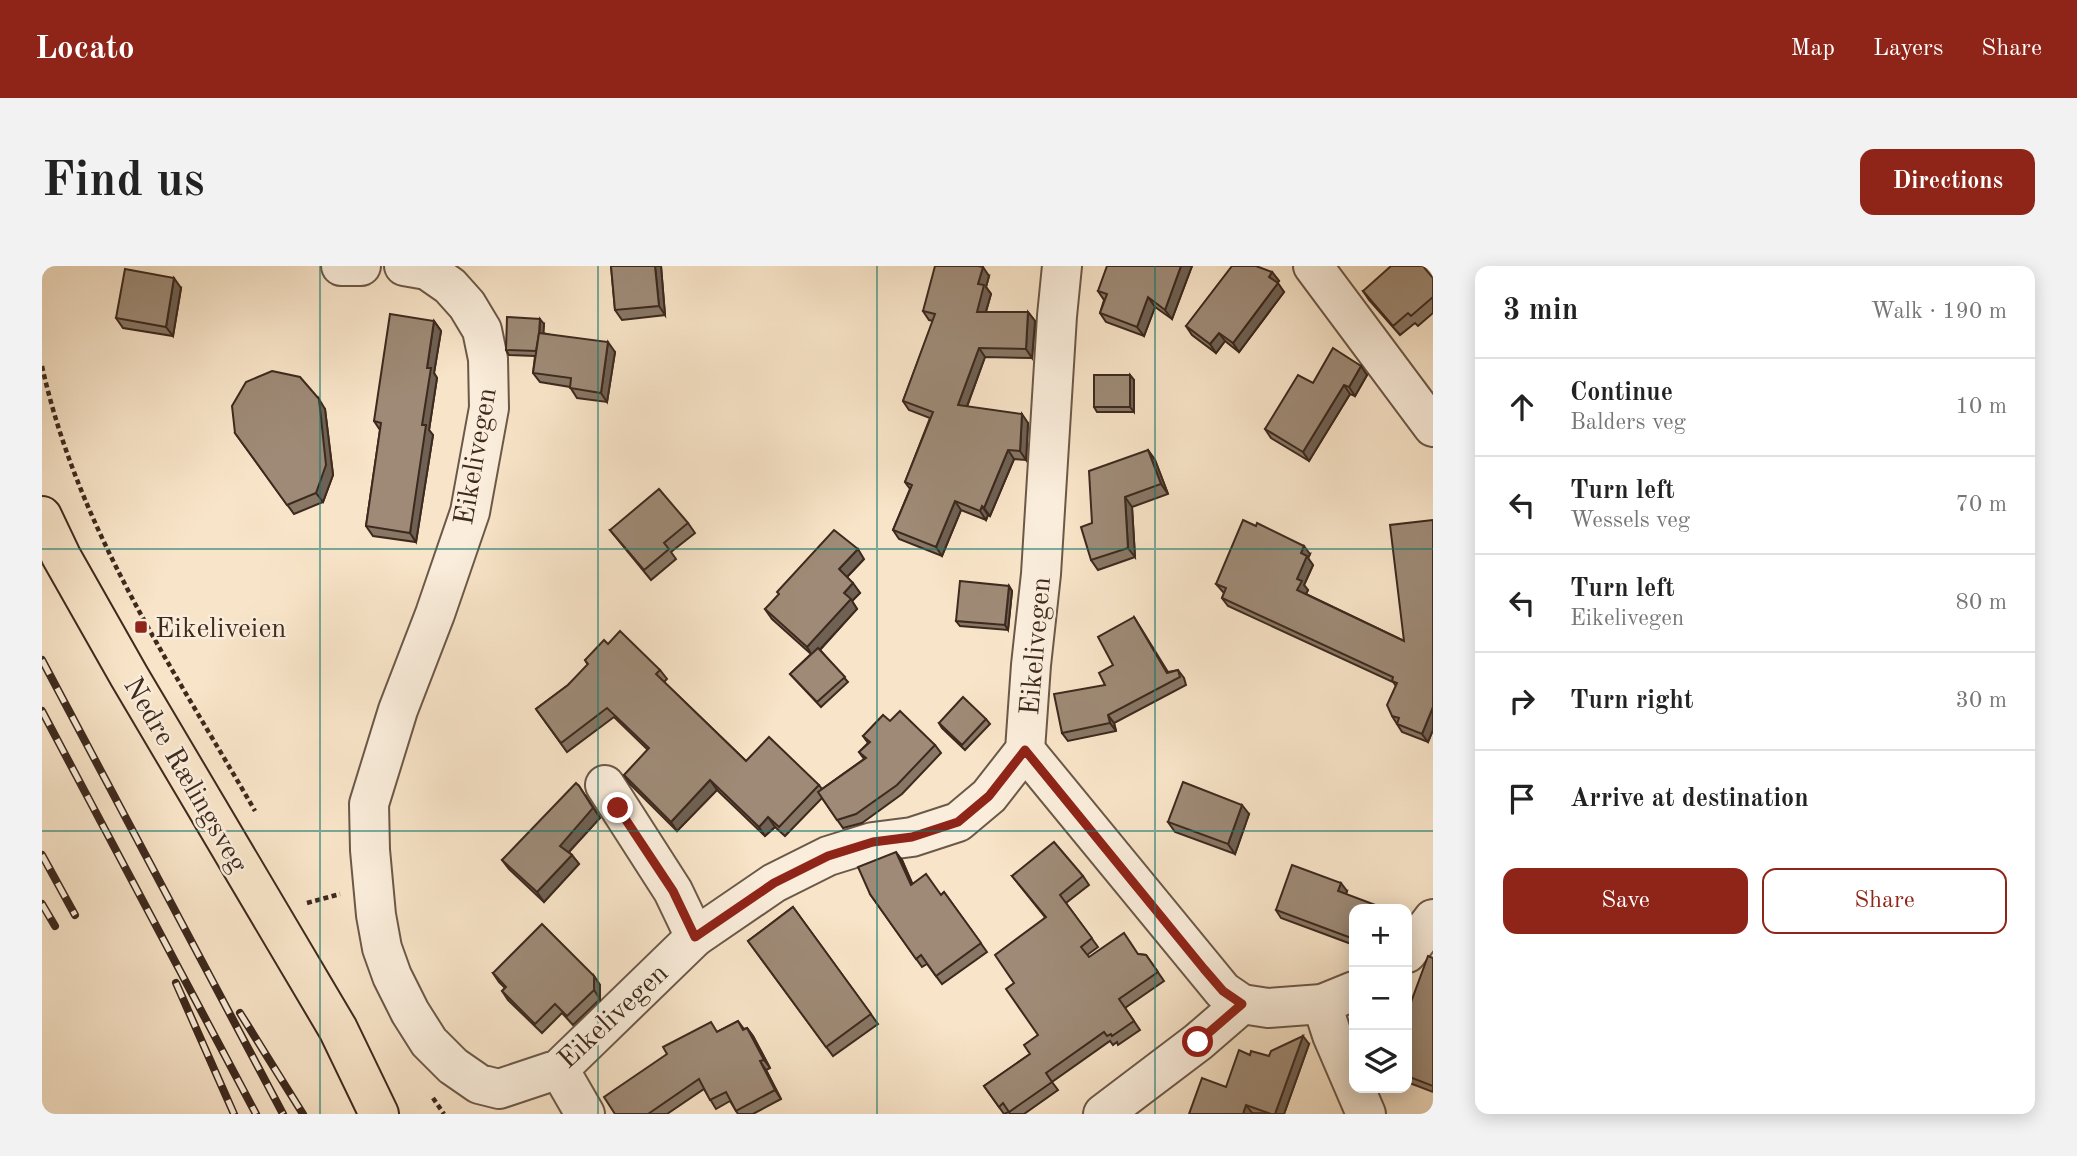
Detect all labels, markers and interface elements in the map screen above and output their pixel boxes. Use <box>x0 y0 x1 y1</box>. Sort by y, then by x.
text: Locato <box>35 33 135 66</box>
text: Map <box>1791 37 1835 61</box>
text: Layers <box>1873 37 1943 61</box>
text: Share <box>1981 37 2042 61</box>
button: Directions <box>1860 149 2035 215</box>
text: Find us <box>42 158 205 207</box>
text: 3 min <box>1503 296 1578 326</box>
text: Walk · 190 m <box>1871 300 2007 323</box>
text: Continue <box>1570 380 1673 406</box>
street label: Eikelivegen <box>451 386 503 527</box>
icon: ahead <box>1503 388 1541 426</box>
text: 10 m <box>1956 395 2007 418</box>
text: Balders veg <box>1570 411 1686 434</box>
text: Turn left <box>1570 478 1675 504</box>
icon: left <box>1503 486 1541 524</box>
text: 70 m <box>1956 493 2007 516</box>
text: Wessels veg <box>1570 509 1690 532</box>
street label: Eikelivegen <box>1017 576 1057 717</box>
text: Turn left <box>1570 576 1675 602</box>
icon: left <box>1503 584 1541 622</box>
text: 80 m <box>1956 591 2007 614</box>
text: Eikelivegen <box>1570 607 1684 630</box>
place label: Eikeliveien <box>155 616 286 644</box>
marker: Eikeliveien <box>133 619 149 635</box>
street label: Nedre Rælingsveg <box>117 673 252 878</box>
icon: right <box>1503 682 1541 720</box>
text: Turn right <box>1570 688 1693 714</box>
text: 30 m <box>1956 689 2007 712</box>
icon: arrive <box>1503 780 1541 818</box>
text: Arrive at destination <box>1570 786 1809 812</box>
route end <box>602 792 633 823</box>
button: Save <box>1503 868 1748 934</box>
button: Share <box>1762 868 2007 934</box>
map controls <box>1349 904 1412 1093</box>
button: + <box>1349 904 1412 967</box>
street label: Eikelivegen <box>554 960 674 1075</box>
button: − <box>1349 967 1412 1030</box>
route start <box>1182 1026 1213 1057</box>
button: layers <box>1349 1030 1412 1093</box>

